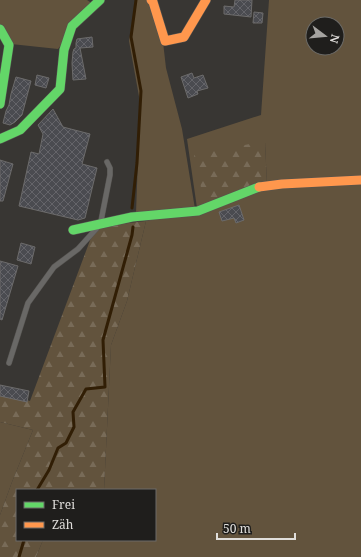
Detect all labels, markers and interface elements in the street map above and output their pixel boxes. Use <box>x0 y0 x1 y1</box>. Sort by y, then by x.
north arrow <box>305 16 345 56</box>
text: N <box>327 33 343 45</box>
legend <box>16 489 156 541</box>
text: Frei <box>52 496 75 513</box>
scale bar <box>217 515 295 541</box>
text: Zäh <box>52 516 74 533</box>
text: 50 m <box>223 520 251 537</box>

